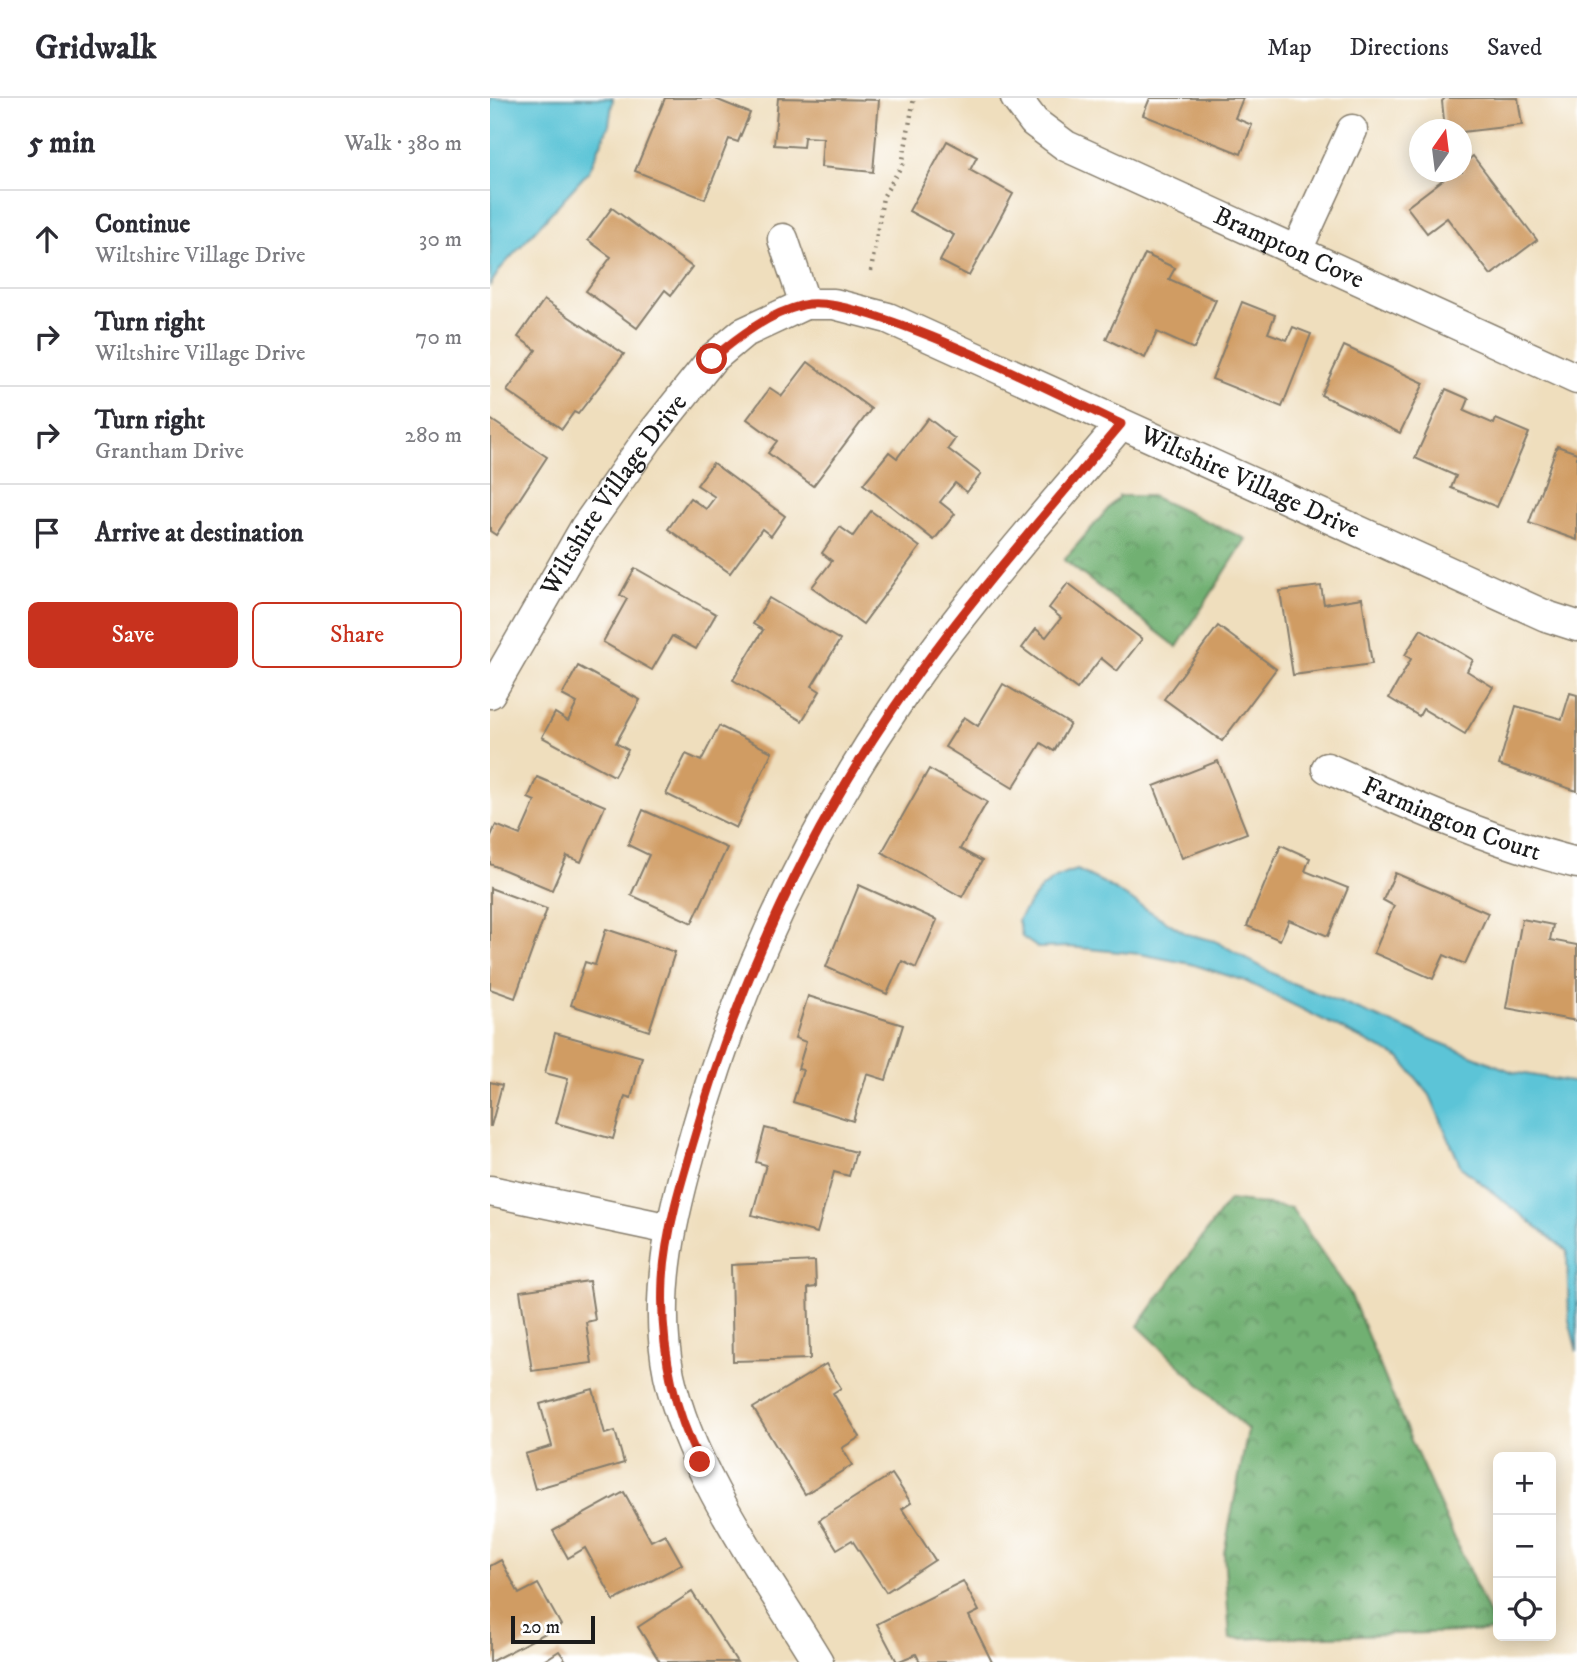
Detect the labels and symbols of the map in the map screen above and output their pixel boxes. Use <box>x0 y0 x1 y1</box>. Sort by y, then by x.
north arrow <box>1409 119 1472 182</box>
street label: Brampton Cove <box>1208 199 1369 296</box>
route start <box>696 343 727 374</box>
street label: Wiltshire Village Drive <box>533 387 694 603</box>
street label: Wiltshire Village Drive <box>1134 417 1365 546</box>
street label: Farmington Court <box>1357 769 1545 869</box>
route end <box>684 1446 715 1477</box>
scale bar <box>511 1613 595 1645</box>

